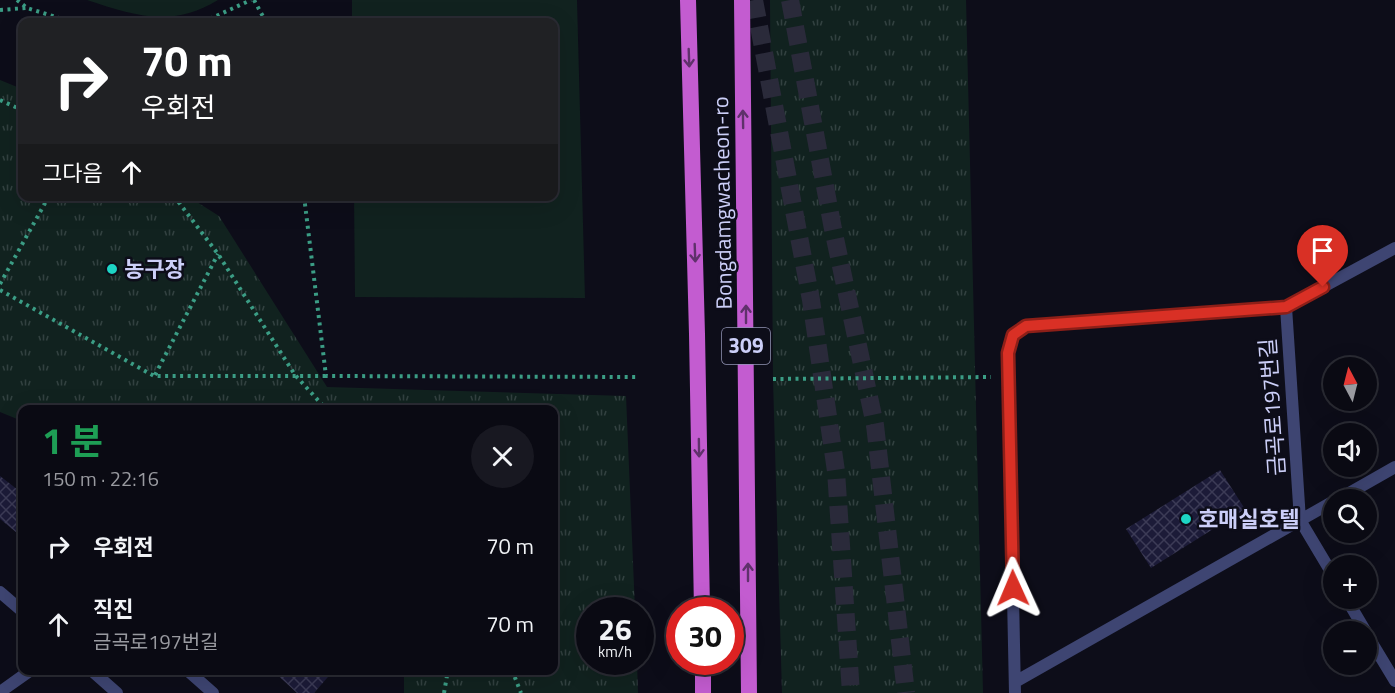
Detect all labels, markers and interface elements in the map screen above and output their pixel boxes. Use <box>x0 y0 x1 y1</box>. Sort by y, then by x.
text: 70 m <box>141 28 233 92</box>
icon: right <box>42 42 120 120</box>
one-way arrow <box>684 48 695 68</box>
text: 우회전 <box>141 86 216 127</box>
street label: Bongdamgwacheon-ro <box>703 96 741 310</box>
one-way arrow <box>738 109 749 129</box>
text: 그다음 <box>42 156 103 190</box>
icon: ahead <box>115 156 148 189</box>
pin <box>1297 225 1348 287</box>
icon: arrive <box>1306 234 1339 267</box>
one-way arrow <box>689 243 701 263</box>
place label: 농구장 <box>124 252 185 286</box>
marker: 농구장 <box>105 262 119 276</box>
one-way arrow <box>740 304 752 324</box>
road number: 309 <box>722 328 770 364</box>
street label: 금곡로197번길 <box>1250 337 1294 477</box>
north arrow <box>1323 357 1377 411</box>
map controls <box>1323 357 1377 675</box>
text: 1 분 <box>42 413 103 468</box>
button: sound <box>1323 423 1377 477</box>
button: close <box>471 425 534 488</box>
one-way arrow <box>693 438 705 458</box>
text: 150 m · 22:16 <box>42 463 159 494</box>
button: search <box>1323 489 1377 543</box>
place label: 호매실호텔 <box>1198 502 1299 536</box>
marker: 호매실호텔 <box>1179 512 1193 526</box>
text: 70 m <box>486 529 534 563</box>
icon: right <box>42 530 75 563</box>
text: 우회전 <box>93 530 154 564</box>
button: + <box>1323 555 1377 609</box>
position arrow <box>981 556 1045 620</box>
one-way arrow <box>742 562 754 582</box>
text: 직진 <box>93 592 133 626</box>
speed limit sign: 30 <box>666 597 744 675</box>
text: 26 <box>598 606 632 652</box>
text: 70 m <box>486 607 534 641</box>
icon: ahead <box>42 608 75 641</box>
button: − <box>1323 621 1377 675</box>
text: 금곡로197번길 <box>93 626 219 657</box>
text: km/h <box>598 640 632 663</box>

